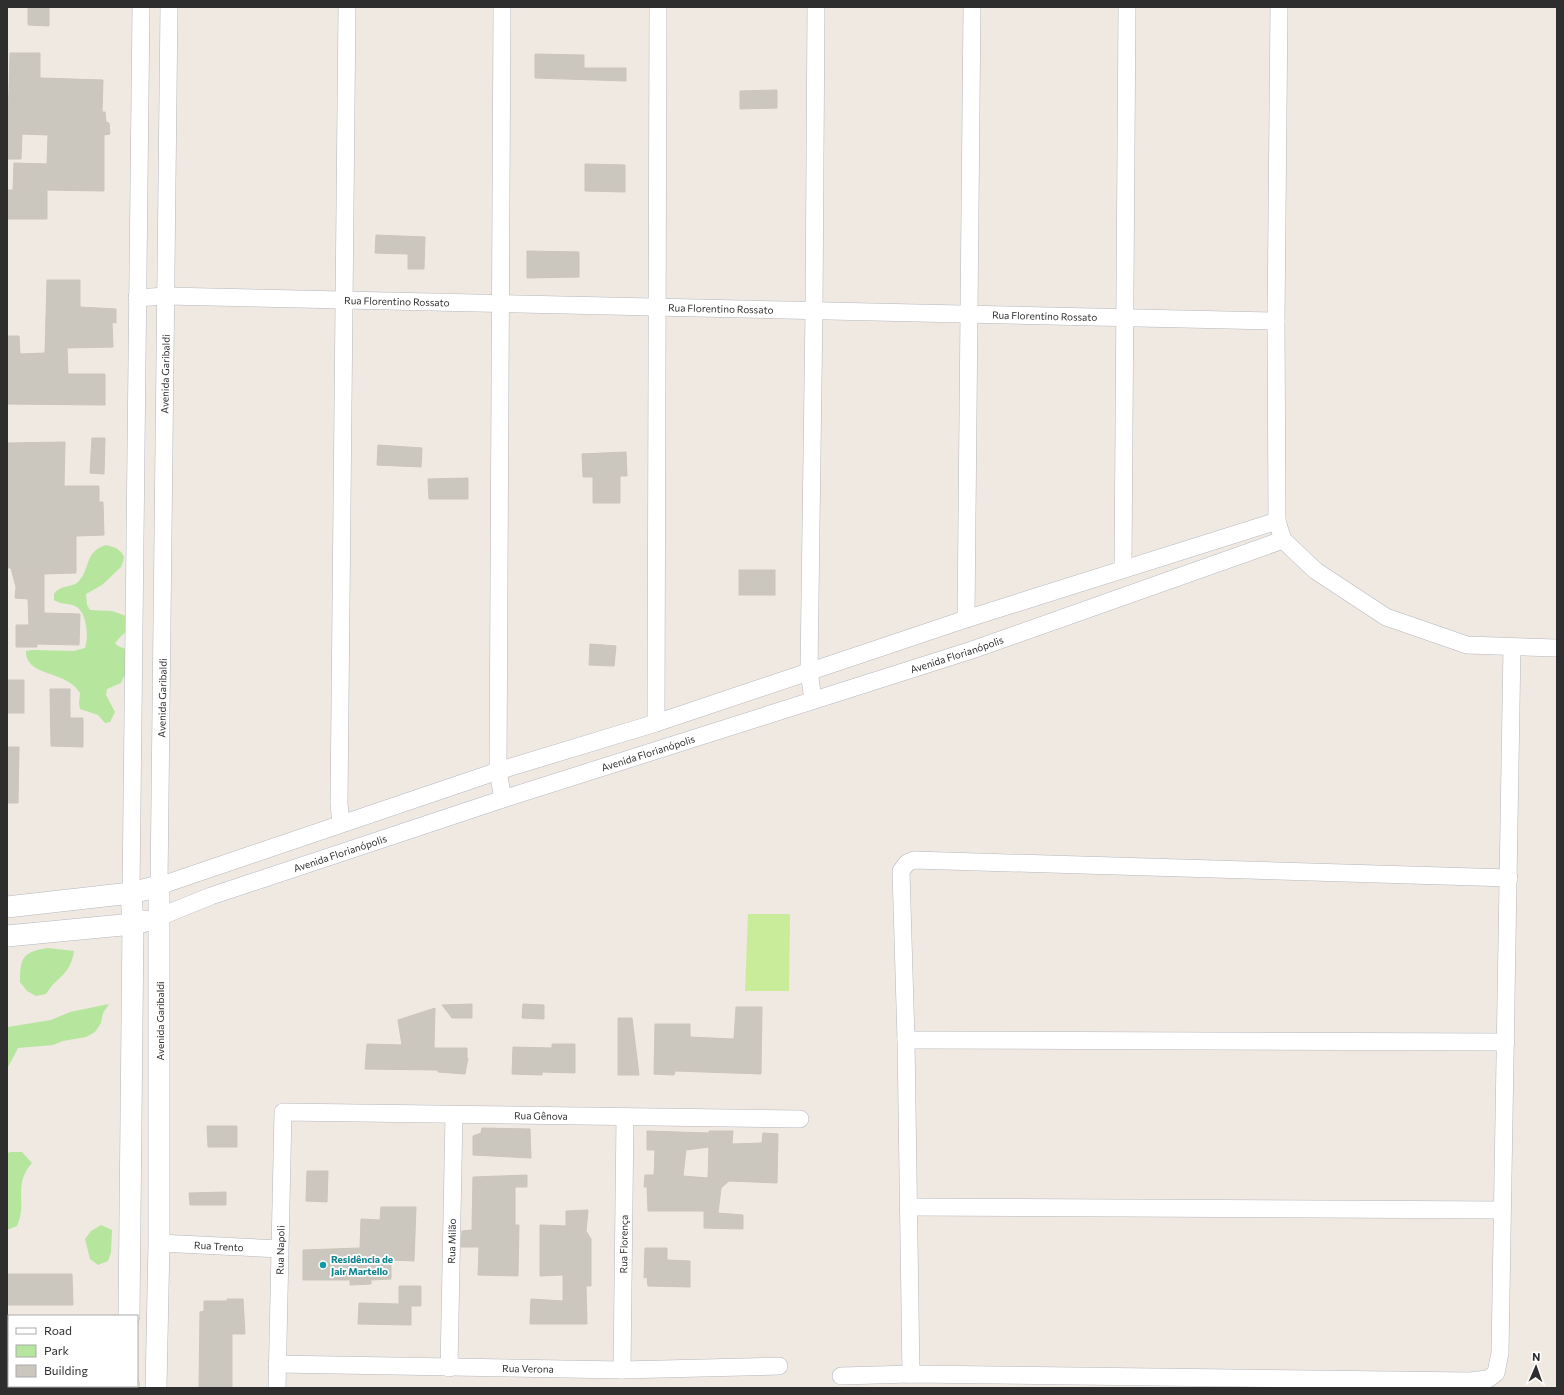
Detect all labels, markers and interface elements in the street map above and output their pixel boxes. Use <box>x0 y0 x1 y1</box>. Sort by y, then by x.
street label: Rua Florentino Rossato <box>344 294 450 308</box>
street label: Rua Florentino Rossato <box>668 301 774 316</box>
street label: Rua Florentino Rossato <box>992 309 1098 323</box>
street label: Avenida Garibaldi <box>158 334 172 414</box>
street label: Avenida Florianópolis <box>909 633 1005 675</box>
street label: Avenida Garibaldi <box>155 658 169 738</box>
street label: Avenida Florianópolis <box>600 732 697 773</box>
street label: Avenida Florianópolis <box>292 832 389 874</box>
street label: Avenida Garibaldi <box>154 981 166 1061</box>
street label: Rua Gênova <box>514 1109 568 1122</box>
street label: Rua Florença <box>617 1215 630 1273</box>
street label: Rua Milão <box>445 1218 458 1264</box>
street label: Rua Napoli <box>273 1225 287 1275</box>
street label: Rua Trento <box>194 1239 244 1253</box>
place label: Residência de Jair Martello <box>331 1253 393 1277</box>
marker: Residência de Jair Martello <box>318 1260 328 1270</box>
legend <box>8 1315 138 1387</box>
text: Road <box>44 1323 72 1337</box>
text: Park <box>44 1343 70 1357</box>
north arrow <box>1516 1347 1556 1387</box>
text: N <box>1532 1350 1541 1363</box>
street label: Rua Verona <box>502 1362 554 1375</box>
text: Building <box>44 1363 88 1377</box>

